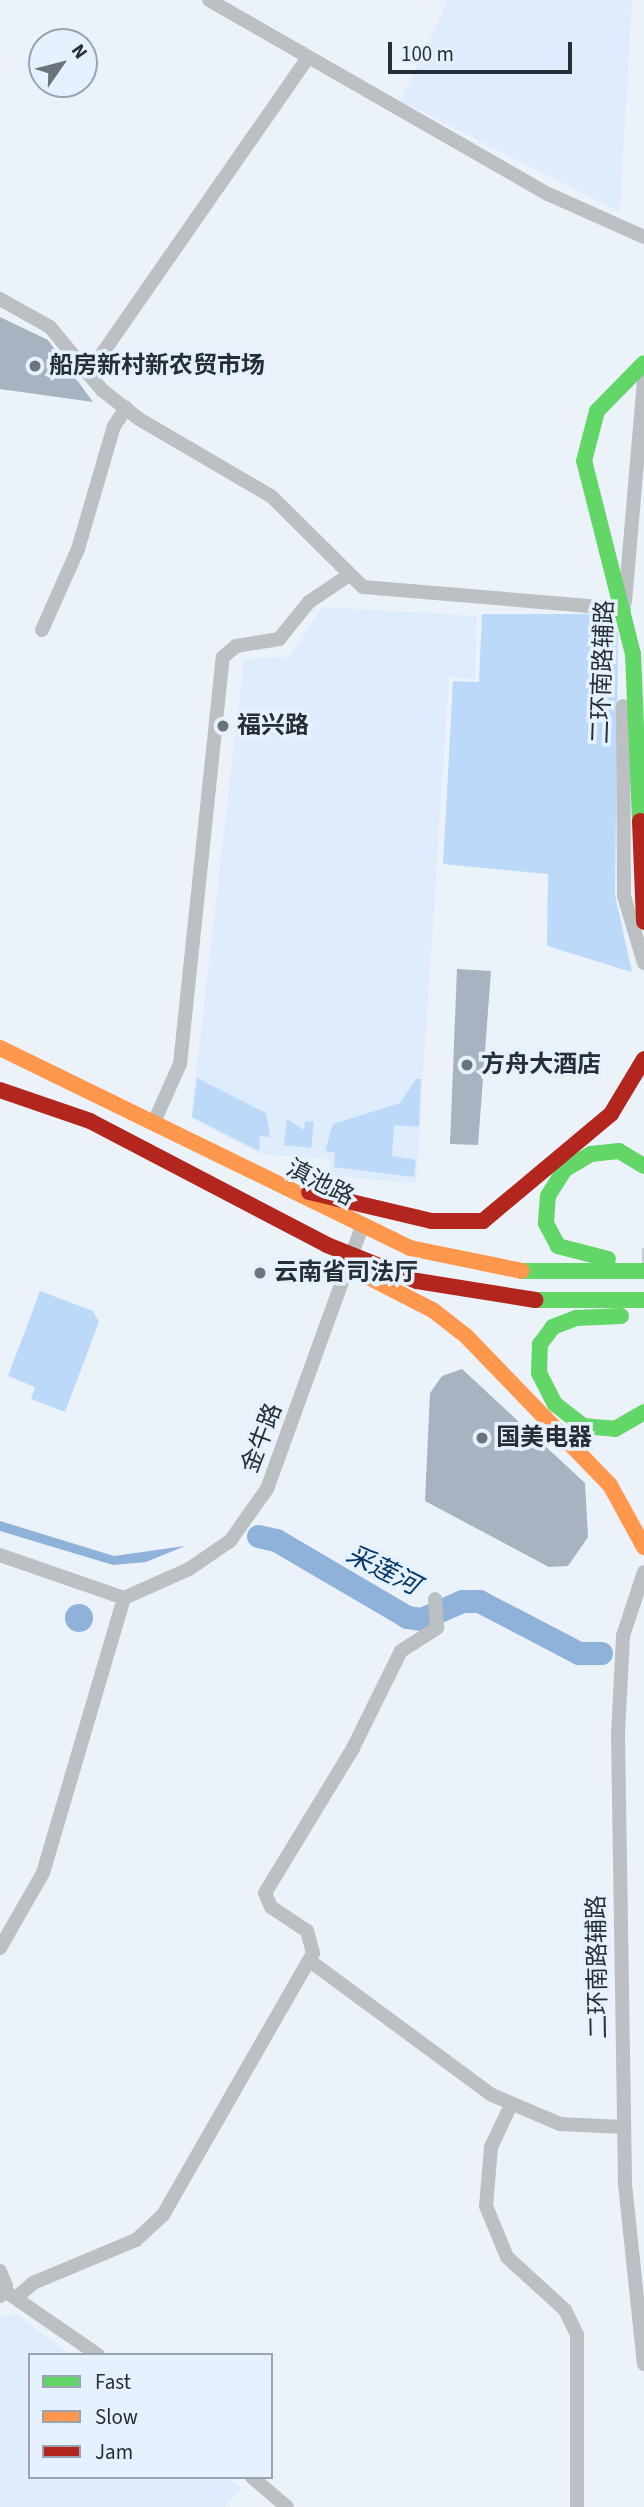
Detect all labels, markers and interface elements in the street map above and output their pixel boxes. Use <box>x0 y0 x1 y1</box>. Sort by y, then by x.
north arrow <box>28 28 98 98</box>
scale bar <box>392 28 576 72</box>
text: N <box>64 39 94 65</box>
text: 100 m <box>401 39 454 69</box>
place label: 船房新村新农贸市场 <box>49 352 265 380</box>
marker: 船房新村新农贸市场 <box>27 358 43 374</box>
street label: 二环南路辅路 <box>586 600 620 744</box>
place label: 福兴路 <box>237 712 309 740</box>
marker: 福兴路 <box>215 718 231 734</box>
place label: 方舟大酒店 <box>481 1051 601 1079</box>
marker: 方舟大酒店 <box>459 1057 475 1073</box>
street label: 滇池路 <box>281 1154 359 1212</box>
place label: 云南省司法厅 <box>274 1259 418 1287</box>
marker: 云南省司法厅 <box>252 1265 268 1281</box>
street label: 金牛路 <box>236 1399 288 1477</box>
place label: 国美电器 <box>496 1424 592 1452</box>
marker: 国美电器 <box>474 1430 490 1446</box>
water label: 采莲河 <box>341 1538 425 1602</box>
street label: 二环南路辅路 <box>582 1895 614 2039</box>
legend <box>28 2353 273 2479</box>
text: Fast <box>95 2367 131 2397</box>
text: Slow <box>95 2402 138 2432</box>
text: Jam <box>95 2437 133 2467</box>

